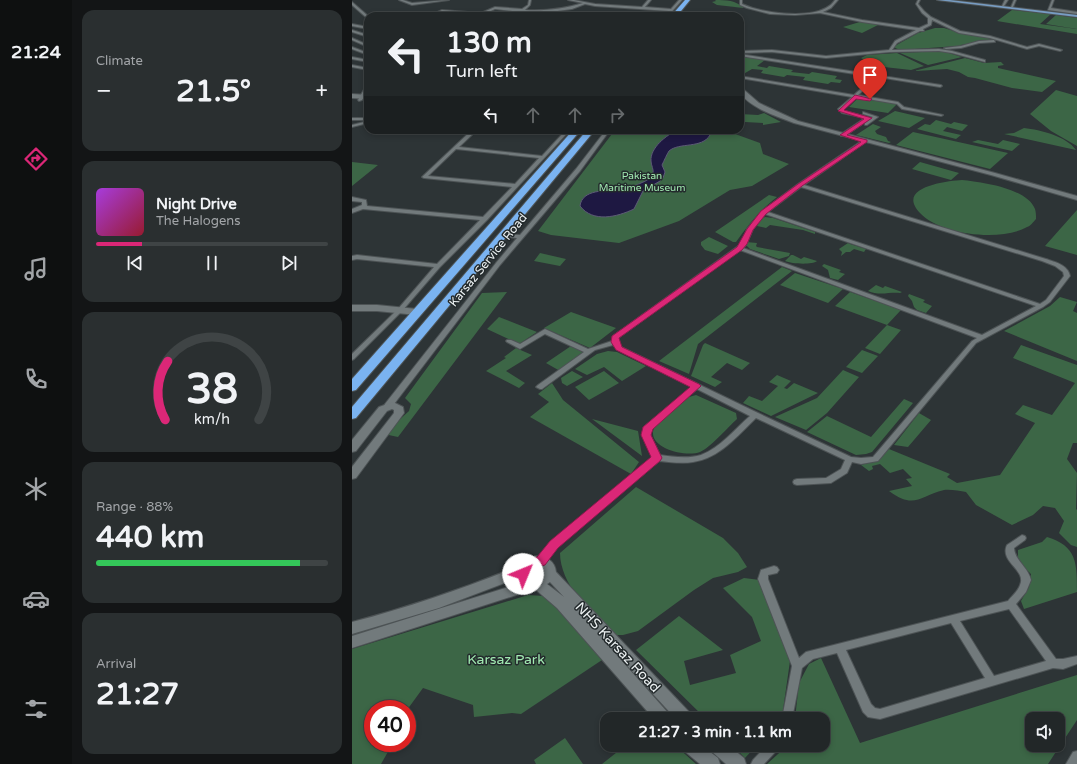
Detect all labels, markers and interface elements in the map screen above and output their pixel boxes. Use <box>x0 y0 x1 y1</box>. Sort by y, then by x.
text: 130 m <box>446 26 532 60</box>
icon: left <box>380 28 432 80</box>
text: 21:24 <box>11 41 61 63</box>
text: Climate <box>96 53 143 69</box>
pin <box>853 58 887 99</box>
text: Turn left <box>446 60 518 82</box>
icon: arrive <box>859 64 881 86</box>
text: 21.5° <box>176 73 251 110</box>
text: − <box>96 78 112 104</box>
text: + <box>316 78 328 104</box>
icon: left <box>480 104 502 126</box>
icon: ahead <box>522 104 544 126</box>
icon: ahead <box>564 104 586 126</box>
icon: right <box>606 104 628 126</box>
icon: directions <box>22 145 50 173</box>
park label: Pakistan Maritime Museum <box>599 170 685 194</box>
text: Night Drive <box>156 195 237 213</box>
street label: Karsaz Service Road <box>446 211 530 309</box>
text: The Halogens <box>156 213 240 229</box>
icon: previous <box>124 252 146 274</box>
icon: pause <box>201 252 223 274</box>
icon: next <box>278 252 300 274</box>
icon: music <box>22 255 50 283</box>
icon: phone <box>22 365 50 393</box>
text: 38 <box>186 365 238 415</box>
text: km/h <box>194 411 230 428</box>
icon: climate <box>22 475 50 503</box>
text: Range · 88% <box>96 499 173 515</box>
text: 440 km <box>96 519 204 556</box>
position arrow <box>502 553 544 595</box>
icon: car <box>22 585 50 613</box>
street label: NHS Karsaz Road <box>571 599 664 696</box>
park label: Karsaz Park <box>467 651 545 668</box>
text: Arrival <box>96 656 136 672</box>
text: 21:27 <box>96 676 179 713</box>
icon: filters <box>22 695 50 723</box>
speed limit sign: 40 <box>364 700 416 752</box>
map controls <box>1025 712 1065 752</box>
button: sound <box>1025 712 1065 752</box>
text: 21:27 · 3 min · 1.1 km <box>638 723 792 741</box>

